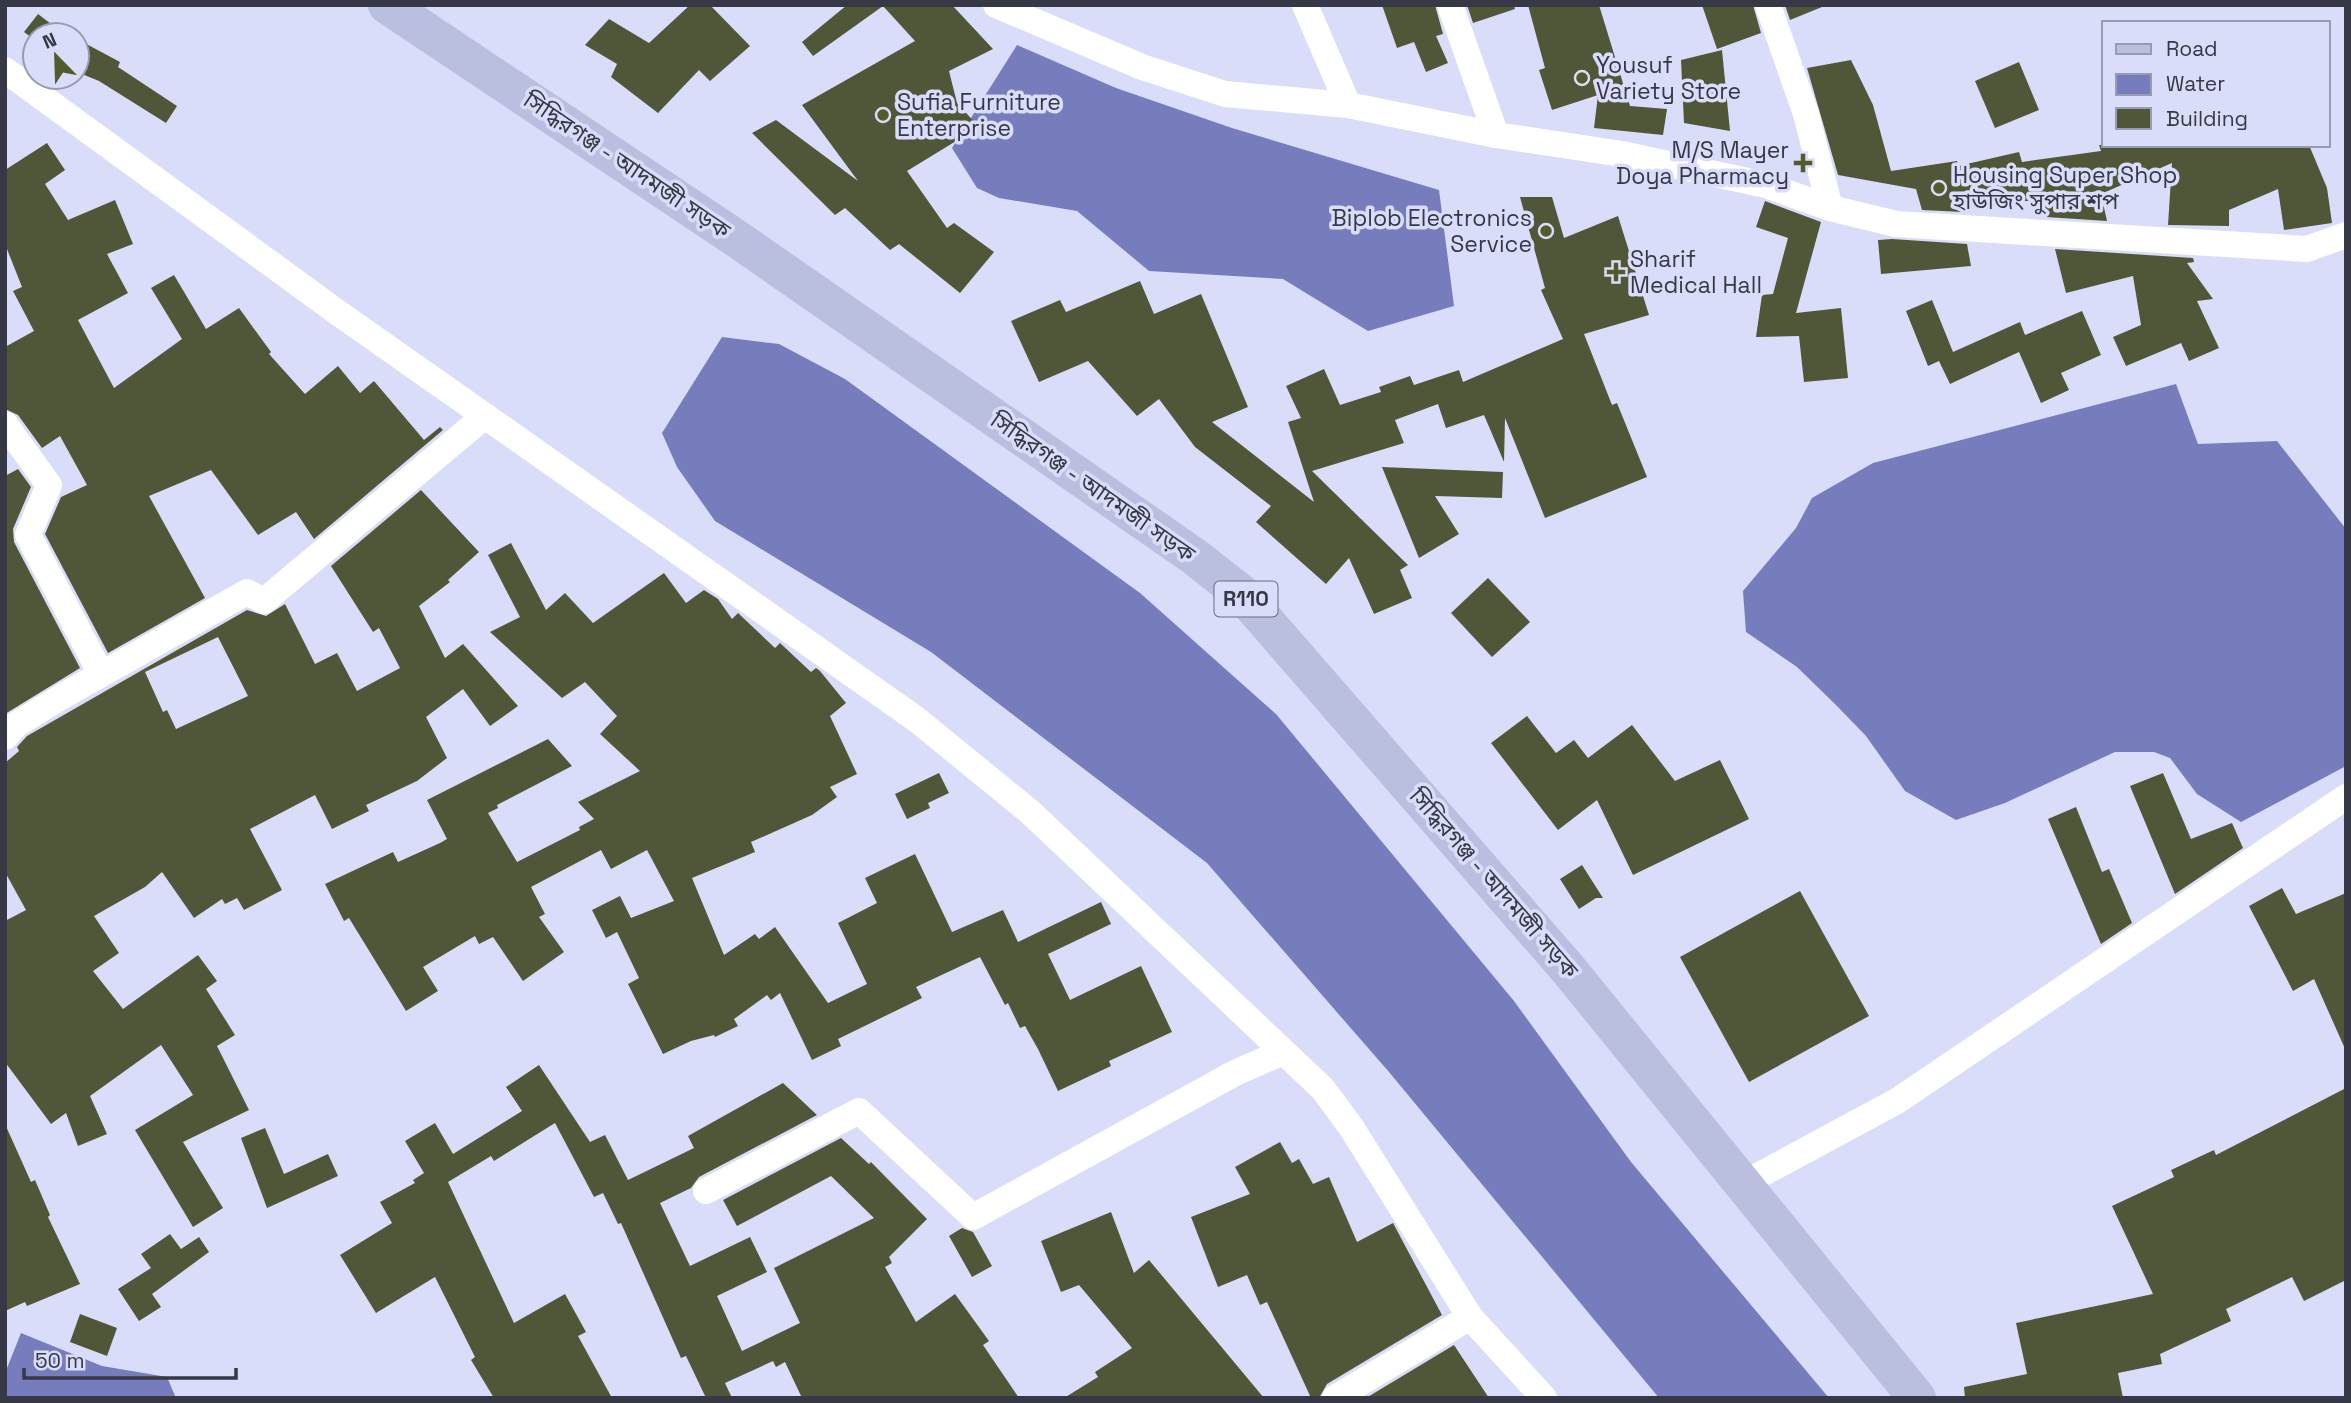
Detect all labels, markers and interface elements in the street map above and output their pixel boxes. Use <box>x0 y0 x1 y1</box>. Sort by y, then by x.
north arrow <box>21 21 91 91</box>
legend <box>2102 21 2330 147</box>
text: N <box>39 27 60 55</box>
text: Road <box>2166 35 2218 62</box>
place label: Yousuf Variety Store <box>1596 50 1741 106</box>
marker: Yousuf Variety Store <box>1574 70 1590 86</box>
text: Water <box>2166 70 2225 97</box>
street label: সিদ্ধিরগঞ্জ - আদমজী সড়ক <box>517 84 737 246</box>
place label: Sufia Furniture Enterprise <box>897 87 1061 143</box>
text: Building <box>2166 105 2248 132</box>
marker: Sufia Furniture Enterprise <box>875 107 891 123</box>
place label: M/S Mayer Doya Pharmacy <box>1616 135 1789 191</box>
marker: M/S Mayer Doya Pharmacy <box>1795 155 1811 171</box>
place label: Housing Super Shop হাউজিং সুপার শপ <box>1952 160 2177 216</box>
marker: Housing Super Shop হাউজিং সুপার শপ <box>1931 180 1947 196</box>
place label: Biplob Electronics Service <box>1332 203 1532 259</box>
marker: Biplob Electronics Service <box>1538 223 1554 239</box>
place label: Sharif Medical Hall <box>1630 244 1762 300</box>
marker: Sharif Medical Hall <box>1608 264 1624 280</box>
street label: সিদ্ধিরগঞ্জ - আদমজী সড়ক <box>984 404 1202 569</box>
road number: R110 <box>1214 582 1278 616</box>
street label: সিদ্ধিরগঞ্জ - আদমজী সড়ক <box>1402 781 1585 985</box>
scale bar <box>24 1336 236 1380</box>
text: 50 m <box>35 1347 85 1374</box>

